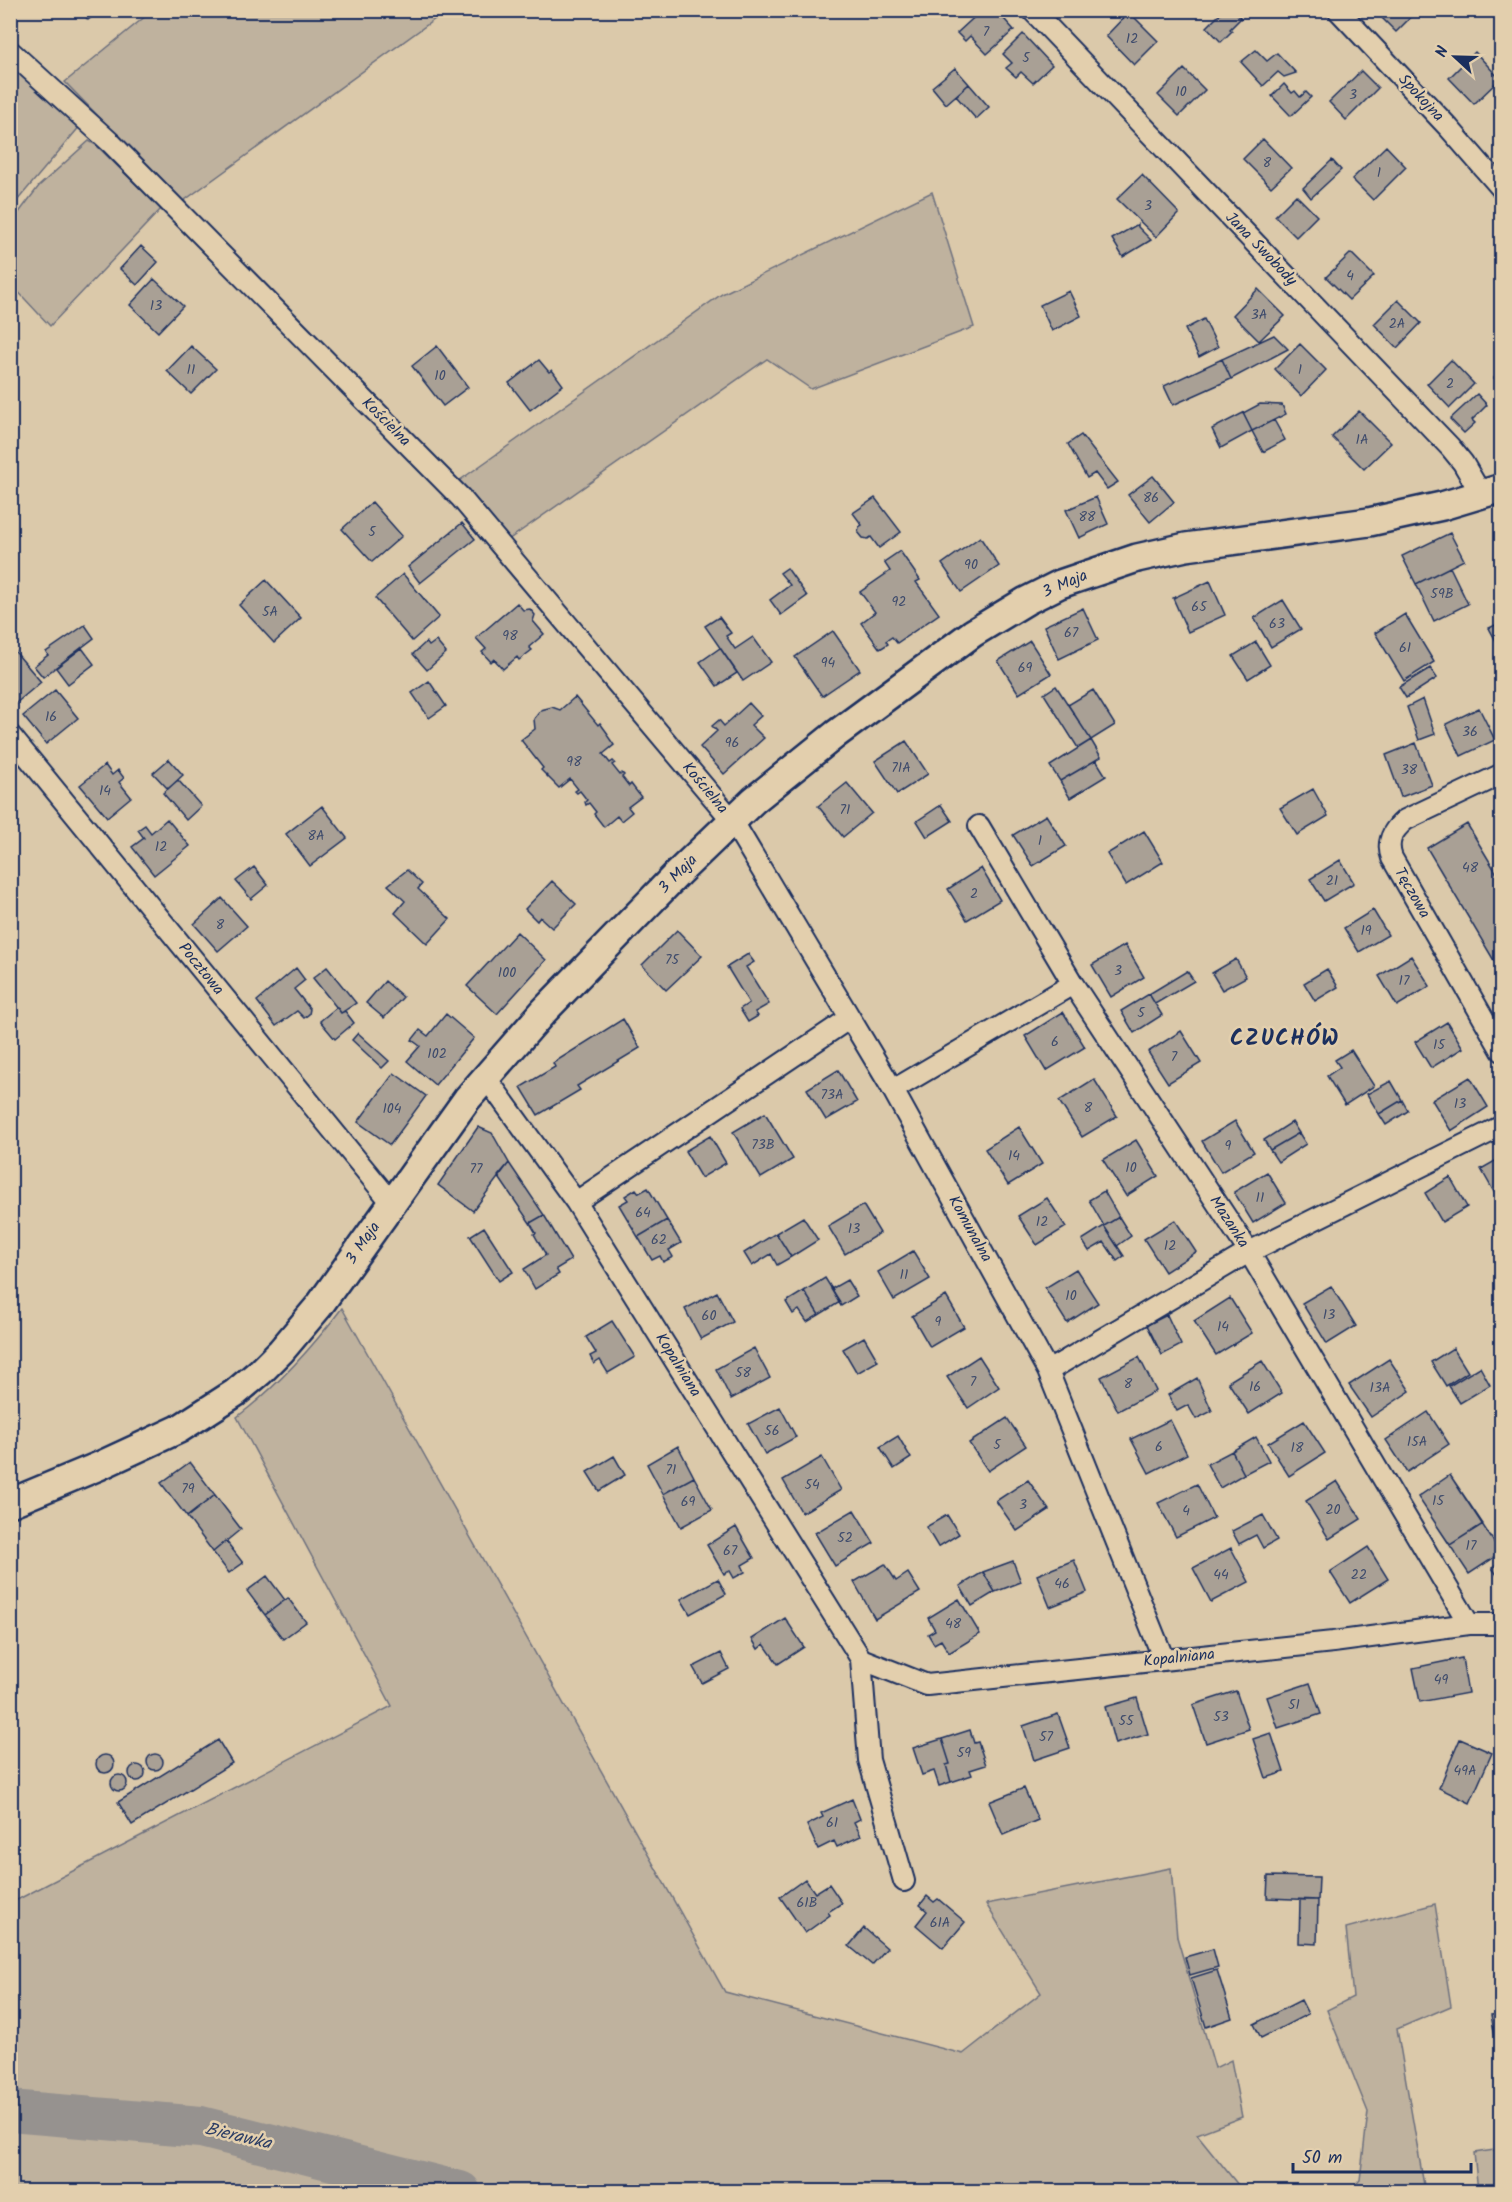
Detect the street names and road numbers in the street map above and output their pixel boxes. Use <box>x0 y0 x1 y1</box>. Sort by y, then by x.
street label: Spokojna <box>1392 68 1450 128</box>
street label: Jana Swobody <box>1219 206 1303 292</box>
street label: Kościelna <box>355 391 417 453</box>
street label: 3 Maja <box>1038 563 1092 605</box>
street label: Kościelna <box>676 756 734 820</box>
street label: 3 Maja <box>652 848 704 900</box>
street label: Tęczowa <box>1387 863 1437 923</box>
street label: Pocztowa <box>172 937 230 1001</box>
street label: Komunalna <box>941 1191 999 1267</box>
street label: Mazanka <box>1203 1191 1255 1253</box>
street label: 3 Maja <box>339 1216 387 1270</box>
street label: Kopalniana <box>648 1328 708 1402</box>
street label: Kopalniana <box>1142 1642 1216 1674</box>

